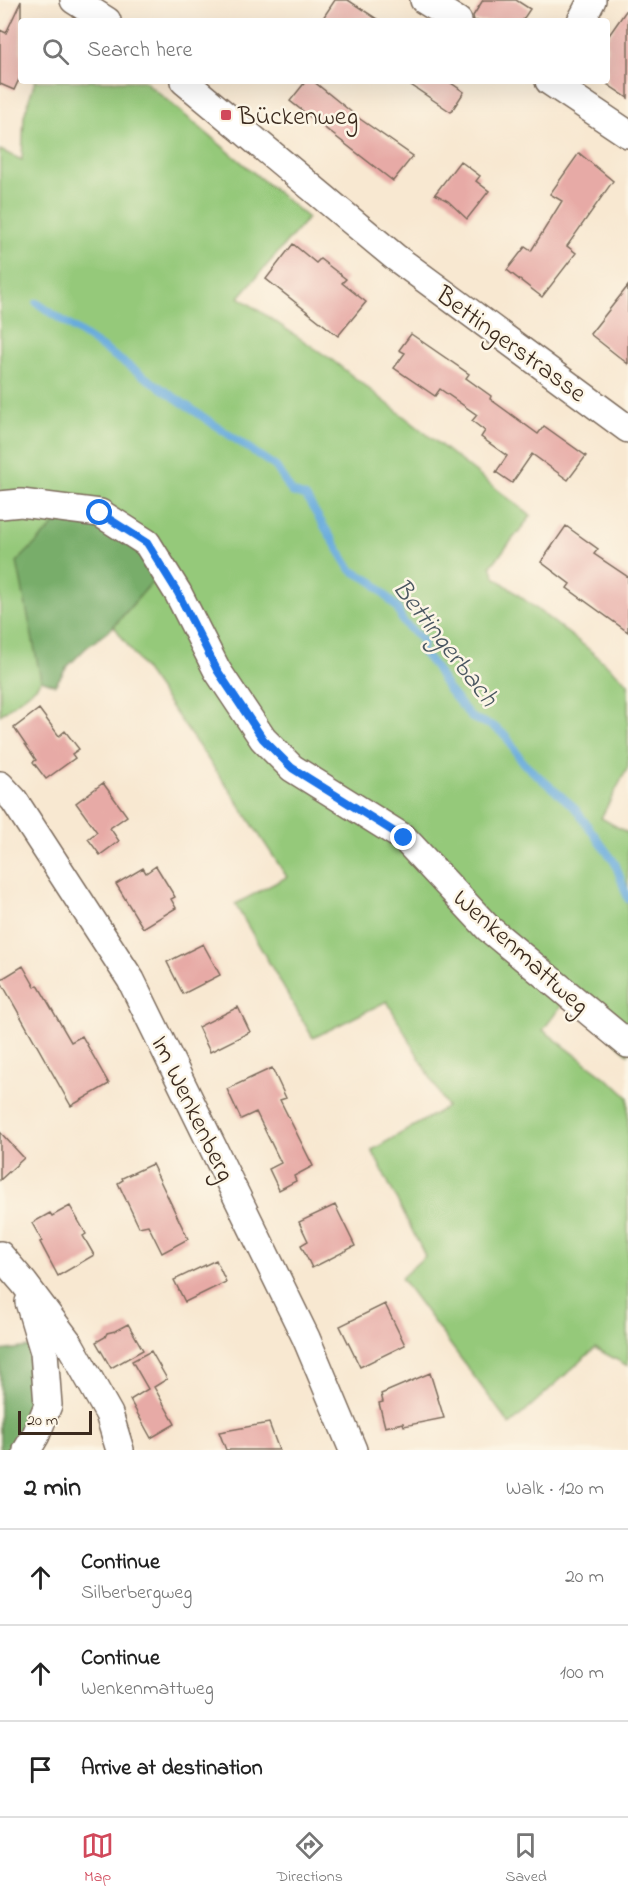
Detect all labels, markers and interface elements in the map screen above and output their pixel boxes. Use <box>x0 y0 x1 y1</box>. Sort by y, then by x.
search box <box>18 18 610 84</box>
icon: search <box>39 35 72 68</box>
text: Search here <box>87 35 192 67</box>
place label: Bückenweg <box>237 99 358 137</box>
marker: Bückenweg <box>219 108 233 122</box>
street label: Bettingerstrasse <box>426 277 594 413</box>
route start <box>86 499 112 525</box>
water label: Bettingerbach <box>381 571 507 717</box>
route end <box>390 824 416 850</box>
street label: Wenkenmattweg <box>443 881 597 1025</box>
street label: Im Wenkenberg <box>140 1030 243 1189</box>
scale bar <box>18 1408 92 1436</box>
text: 20 m <box>27 1409 58 1433</box>
text: 2 min <box>24 1470 81 1508</box>
text: Walk · 120 m <box>506 1475 604 1504</box>
text: Continue <box>81 1547 160 1579</box>
icon: ahead <box>24 1561 57 1594</box>
text: 20 m <box>565 1563 604 1592</box>
text: Silberbergweg <box>81 1579 192 1608</box>
text: Continue <box>81 1643 160 1675</box>
icon: ahead <box>24 1657 57 1690</box>
text: 100 m <box>560 1659 604 1688</box>
text: Wenkenmattweg <box>81 1675 214 1704</box>
icon: arrive <box>24 1753 57 1786</box>
text: Arrive at destination <box>81 1753 263 1785</box>
tab: Map <box>81 1829 114 1889</box>
tab: Directions <box>276 1829 343 1889</box>
tab: Saved <box>505 1829 547 1889</box>

